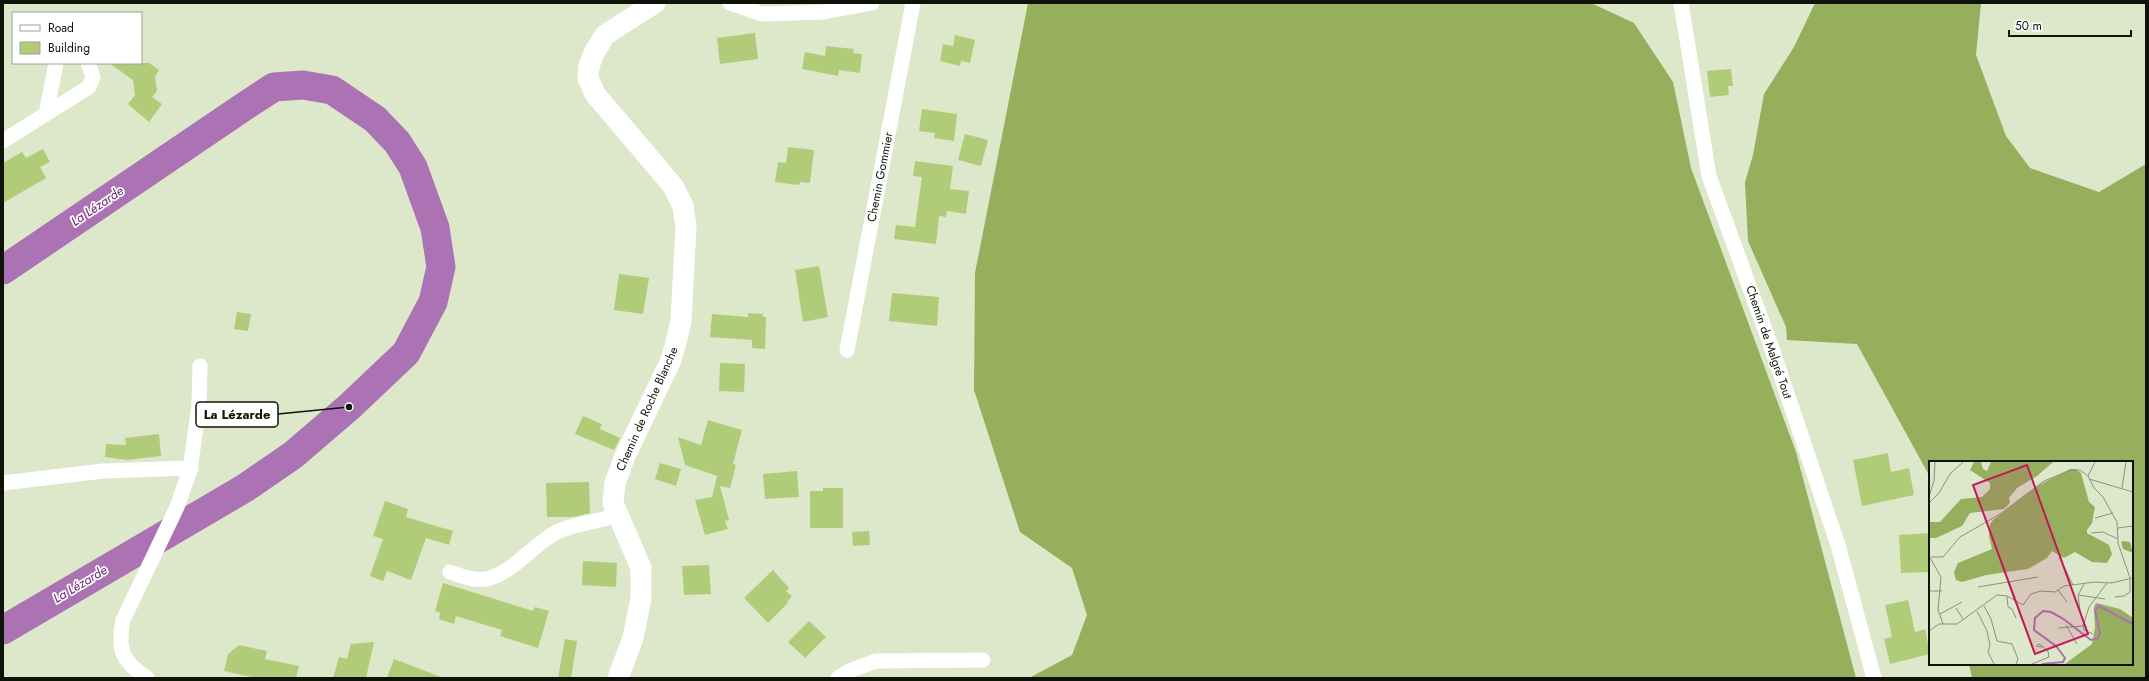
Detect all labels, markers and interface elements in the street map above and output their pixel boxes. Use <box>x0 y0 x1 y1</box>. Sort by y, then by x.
legend <box>12 12 142 64</box>
scale bar <box>2009 12 2131 38</box>
text: 50 m <box>2015 17 2042 35</box>
text: Road <box>48 19 74 37</box>
text: Building <box>48 39 90 57</box>
street label: Chemin Gommier <box>862 130 898 223</box>
water label: La Lézarde <box>67 181 128 231</box>
street label: Chemin de Malgré Tout <box>1741 283 1797 401</box>
street label: Chemin de Roche Blanche <box>611 344 683 474</box>
callout: La Lézarde <box>196 402 278 427</box>
text: La Lézarde <box>204 405 271 424</box>
inset map <box>1929 461 2133 665</box>
water label: La Lézarde <box>49 560 111 608</box>

